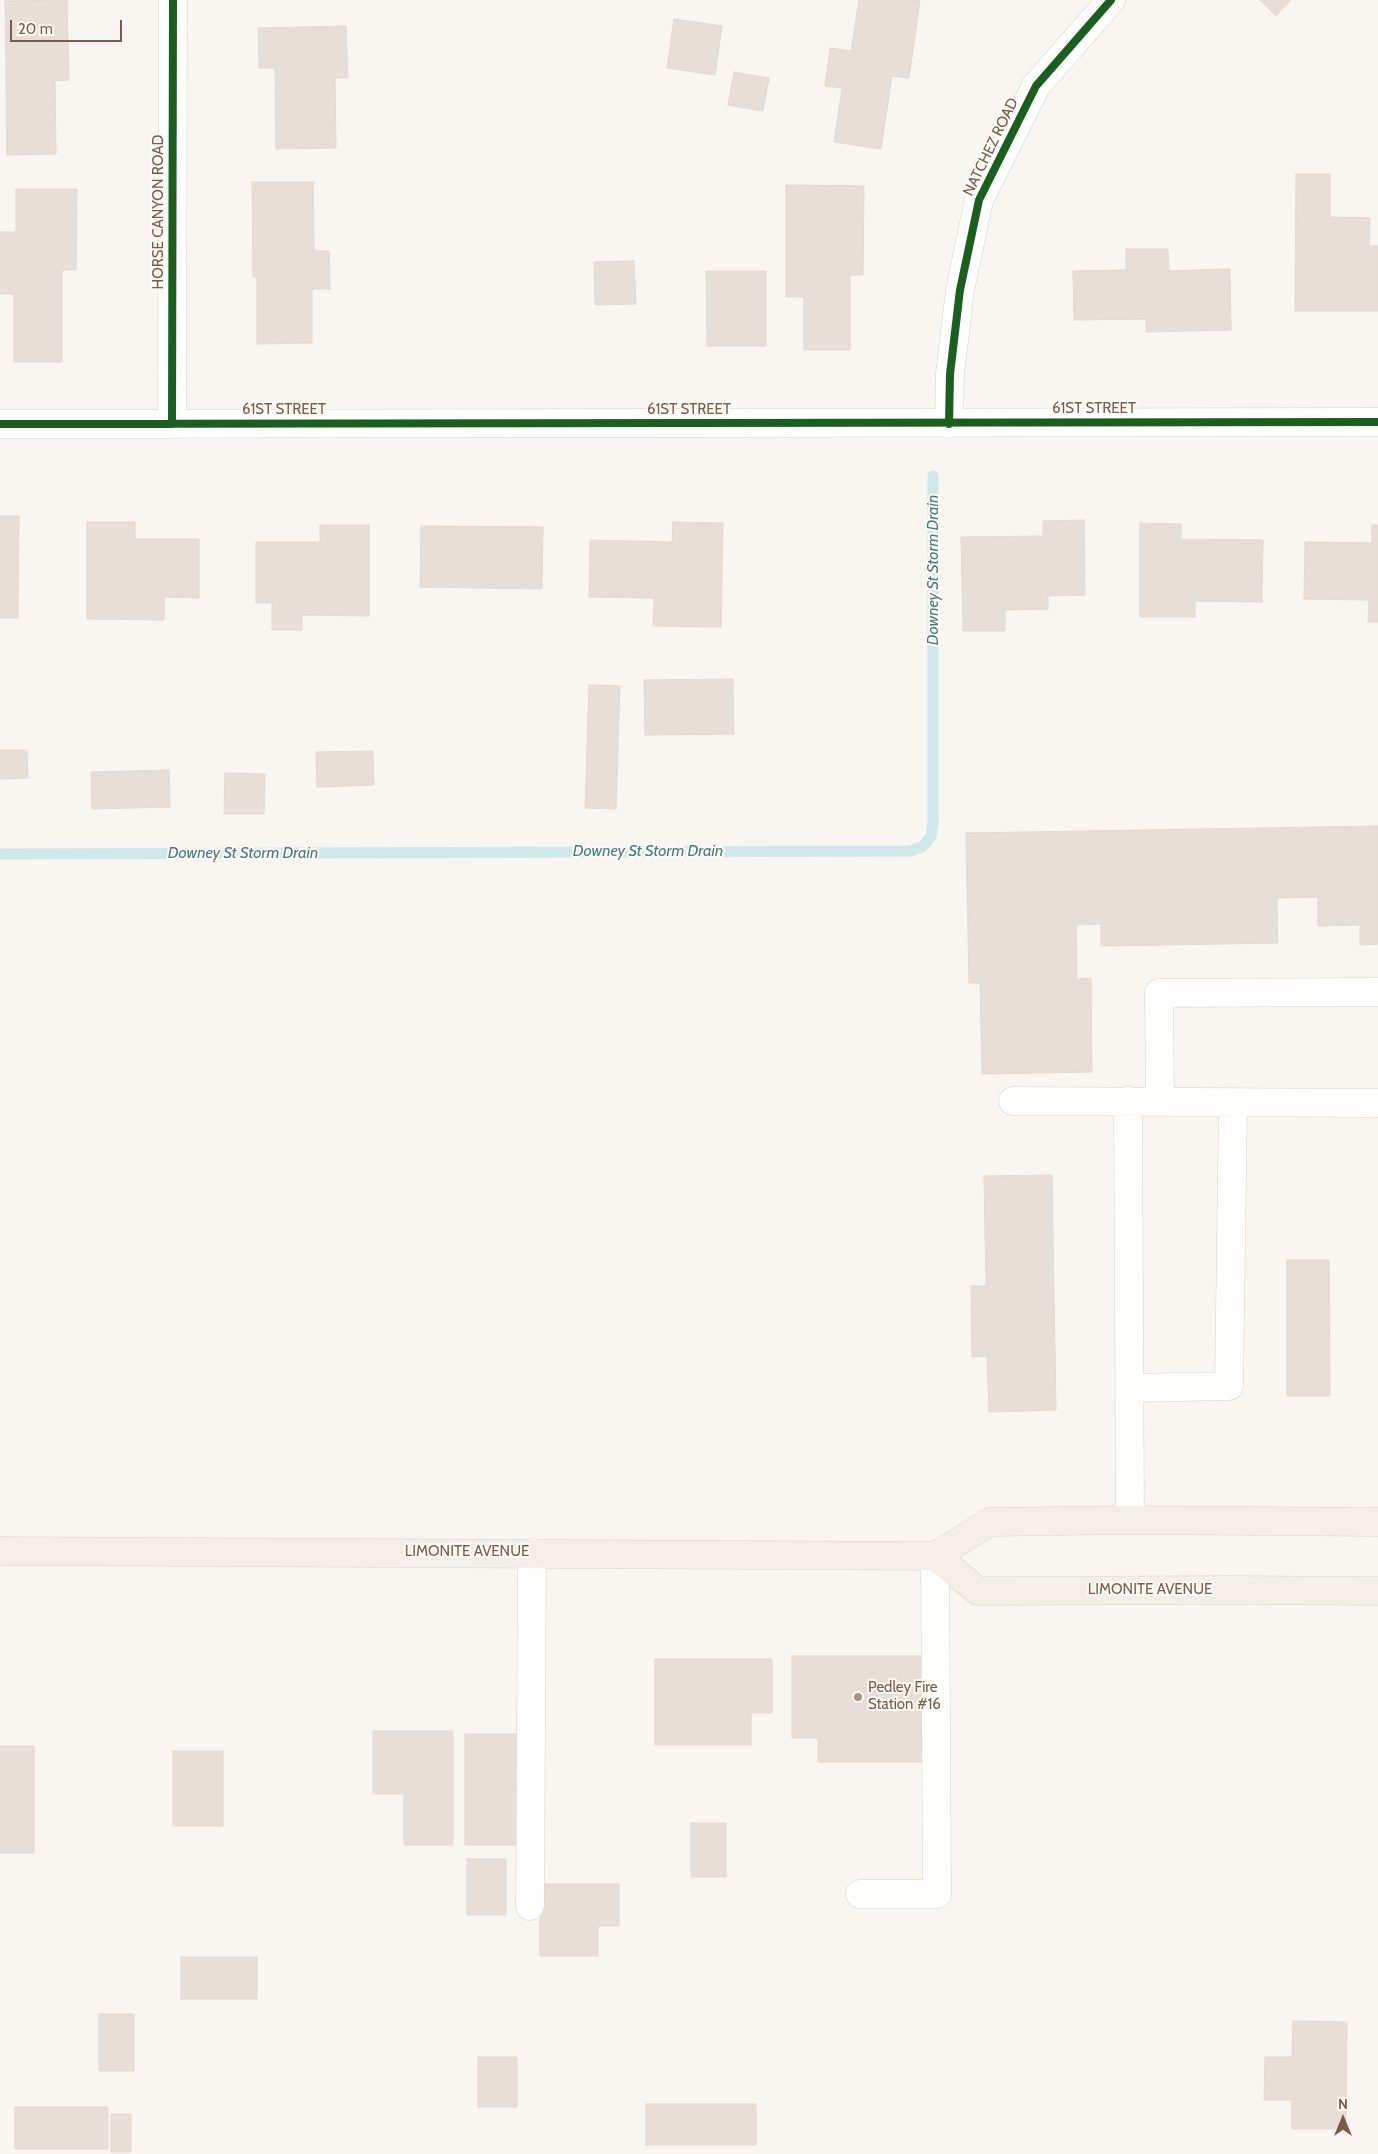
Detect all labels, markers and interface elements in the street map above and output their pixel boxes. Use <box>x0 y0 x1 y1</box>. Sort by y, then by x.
scale bar <box>12 10 125 42</box>
text: 20 m <box>18 20 53 38</box>
street label: NATCHEZ ROAD <box>959 95 1023 199</box>
street label: HORSE CANYON ROAD <box>150 135 168 289</box>
street label: 61ST STREET <box>1052 400 1136 418</box>
street label: 61ST STREET <box>242 401 326 419</box>
street label: 61ST STREET <box>647 401 731 419</box>
water label: Downey St Storm Drain <box>923 495 943 645</box>
water label: Downey St Storm Drain <box>573 841 723 861</box>
water label: Downey St Storm Drain <box>168 843 318 863</box>
street label: LIMONITE AVENUE <box>405 1543 529 1561</box>
street label: LIMONITE AVENUE <box>1088 1581 1212 1599</box>
place label: Pedley Fire Station #16 <box>868 1679 941 1714</box>
marker: Pedley Fire Station #16 <box>852 1691 864 1703</box>
north arrow <box>1318 2094 1368 2144</box>
text: N <box>1338 2095 1348 2113</box>

